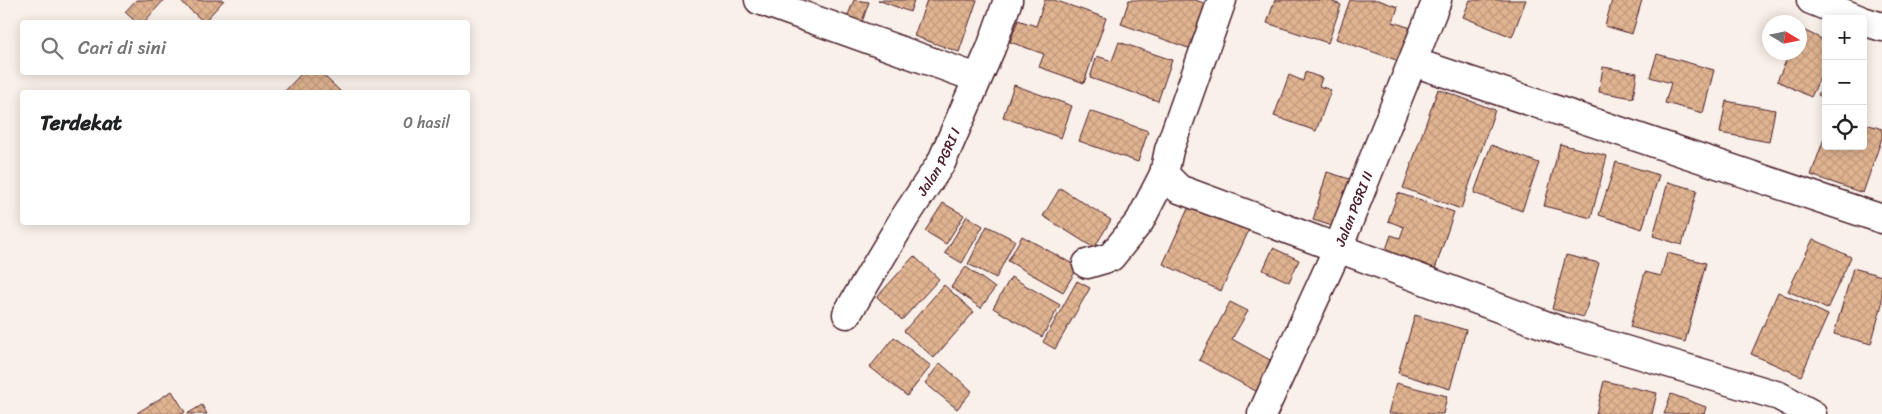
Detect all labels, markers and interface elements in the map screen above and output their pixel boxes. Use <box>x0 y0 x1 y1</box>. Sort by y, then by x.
north arrow <box>1762 15 1807 60</box>
map controls <box>1822 15 1867 150</box>
button: + <box>1822 15 1867 60</box>
search box <box>20 20 470 75</box>
text: Cari di sini <box>78 31 166 64</box>
icon: search <box>38 34 66 62</box>
button: − <box>1822 60 1867 105</box>
text: Terdekat <box>40 104 122 142</box>
button: locate <box>1822 105 1867 150</box>
text: 0 hasil <box>403 108 450 137</box>
street label: Jalan PGRI I <box>910 123 968 202</box>
street label: Jalan PGRI II <box>1328 167 1381 251</box>

